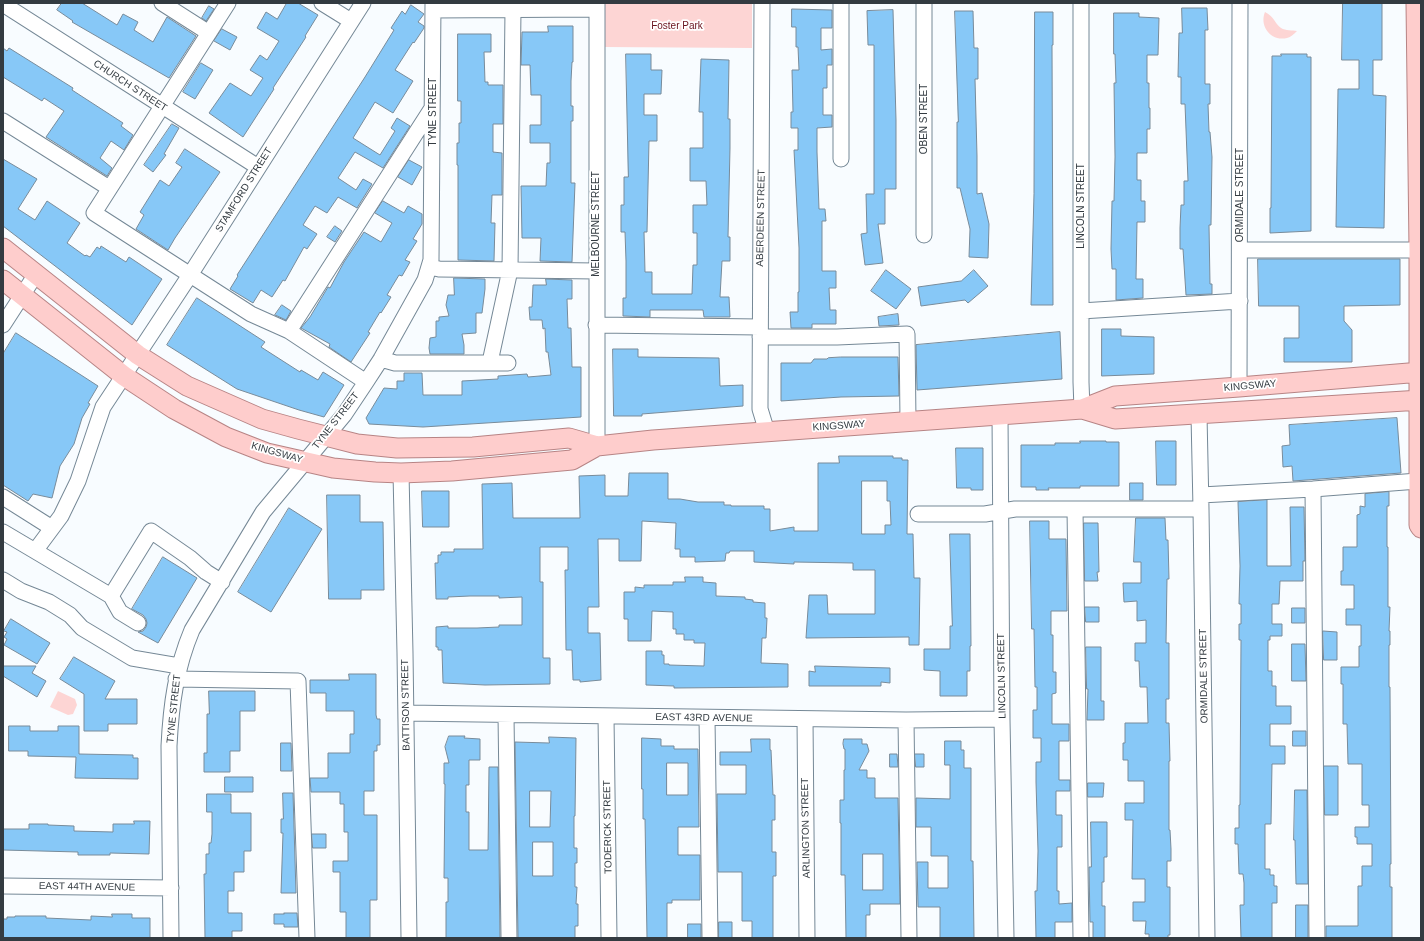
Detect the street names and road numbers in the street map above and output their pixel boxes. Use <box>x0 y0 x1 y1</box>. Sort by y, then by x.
street label: CHURCH STREET <box>91 58 169 114</box>
street label: TYNE STREET <box>427 78 439 146</box>
street label: OBEN STREET <box>918 84 930 154</box>
street label: STAMFORD STREET <box>213 145 275 235</box>
street label: ORMIDALE STREET <box>1234 148 1246 242</box>
street label: LINCOLN STREET <box>1075 163 1087 249</box>
street label: ABERDEEN STREET <box>754 169 768 267</box>
street label: MELBOURNE STREET <box>590 171 602 277</box>
street label: KINGSWAY <box>1223 378 1277 394</box>
street label: TYNE STREET <box>310 390 362 452</box>
street label: KINGSWAY <box>812 418 866 434</box>
street label: KINGSWAY <box>250 440 304 466</box>
street label: ORMIDALE STREET <box>1197 629 1211 723</box>
street label: LINCOLN STREET <box>995 633 1009 719</box>
street label: BATTISON STREET <box>399 659 413 751</box>
street label: TYNE STREET <box>164 674 184 744</box>
street label: EAST 43RD AVENUE <box>655 711 753 725</box>
street label: ARLINGTON STREET <box>799 778 813 878</box>
street label: TODERICK STREET <box>601 780 615 874</box>
street label: EAST 44TH AVENUE <box>39 880 135 894</box>

